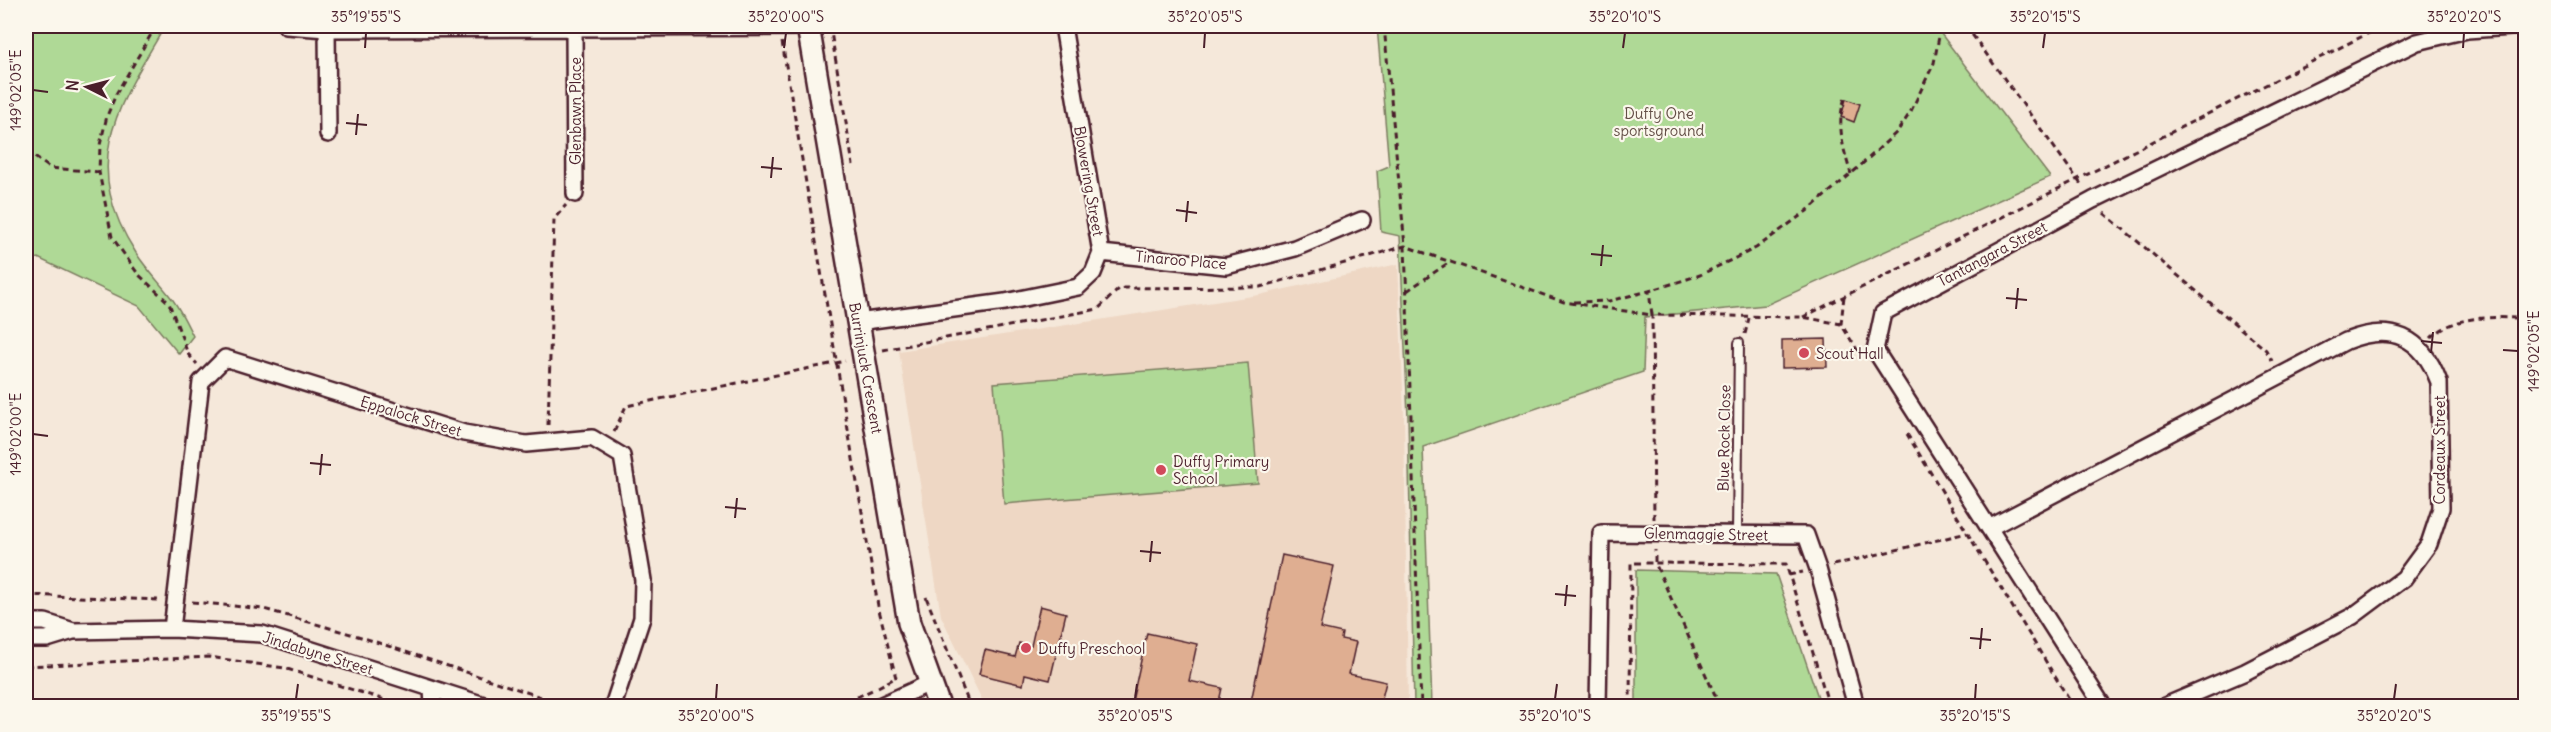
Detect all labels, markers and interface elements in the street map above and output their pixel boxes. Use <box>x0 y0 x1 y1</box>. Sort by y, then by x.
text: 35°19'55"S <box>331 7 401 26</box>
text: 35°20'00"S <box>748 7 824 26</box>
text: 35°20'05"S <box>1167 7 1243 26</box>
text: 35°20'10"S <box>1589 7 1661 26</box>
text: 35°20'15"S <box>2009 7 2081 26</box>
text: 35°20'20"S <box>2427 7 2501 26</box>
text: 149°02'05"E <box>6 49 25 131</box>
north arrow <box>57 57 117 117</box>
street label: Glenbawn Place <box>566 57 585 165</box>
text: N <box>62 79 83 92</box>
park label: Duffy One sportsground <box>1614 104 1705 140</box>
street label: Blowering Street <box>1070 124 1108 238</box>
street label: Tantangara Street <box>1934 217 2050 291</box>
street label: Tinaroo Place <box>1135 247 1227 273</box>
street label: Burrinjuck Crescent <box>845 301 887 435</box>
text: 149°02'05"E <box>2524 310 2543 392</box>
place label: Scout Hall <box>1816 344 1884 363</box>
marker: Scout Hall <box>1797 346 1811 360</box>
street label: Blue Rock Close <box>1714 384 1734 492</box>
text: 149°02'00"E <box>6 392 25 475</box>
street label: Eppalock Street <box>358 392 464 440</box>
street label: Cordeaux Street <box>2430 395 2449 505</box>
place label: Duffy Primary School <box>1173 452 1269 488</box>
marker: Duffy Primary School <box>1154 463 1168 477</box>
street label: Glenmaggie Street <box>1644 523 1768 545</box>
street label: Jindabyne Street <box>261 627 375 679</box>
place label: Duffy Preschool <box>1038 639 1145 658</box>
marker: Duffy Preschool <box>1019 641 1033 655</box>
text: 35°19'55"S <box>261 706 331 725</box>
text: 35°20'00"S <box>678 706 754 725</box>
text: 35°20'05"S <box>1097 706 1173 725</box>
text: 35°20'10"S <box>1519 706 1591 725</box>
text: 35°20'15"S <box>1939 706 2011 725</box>
text: 35°20'20"S <box>2357 706 2431 725</box>

